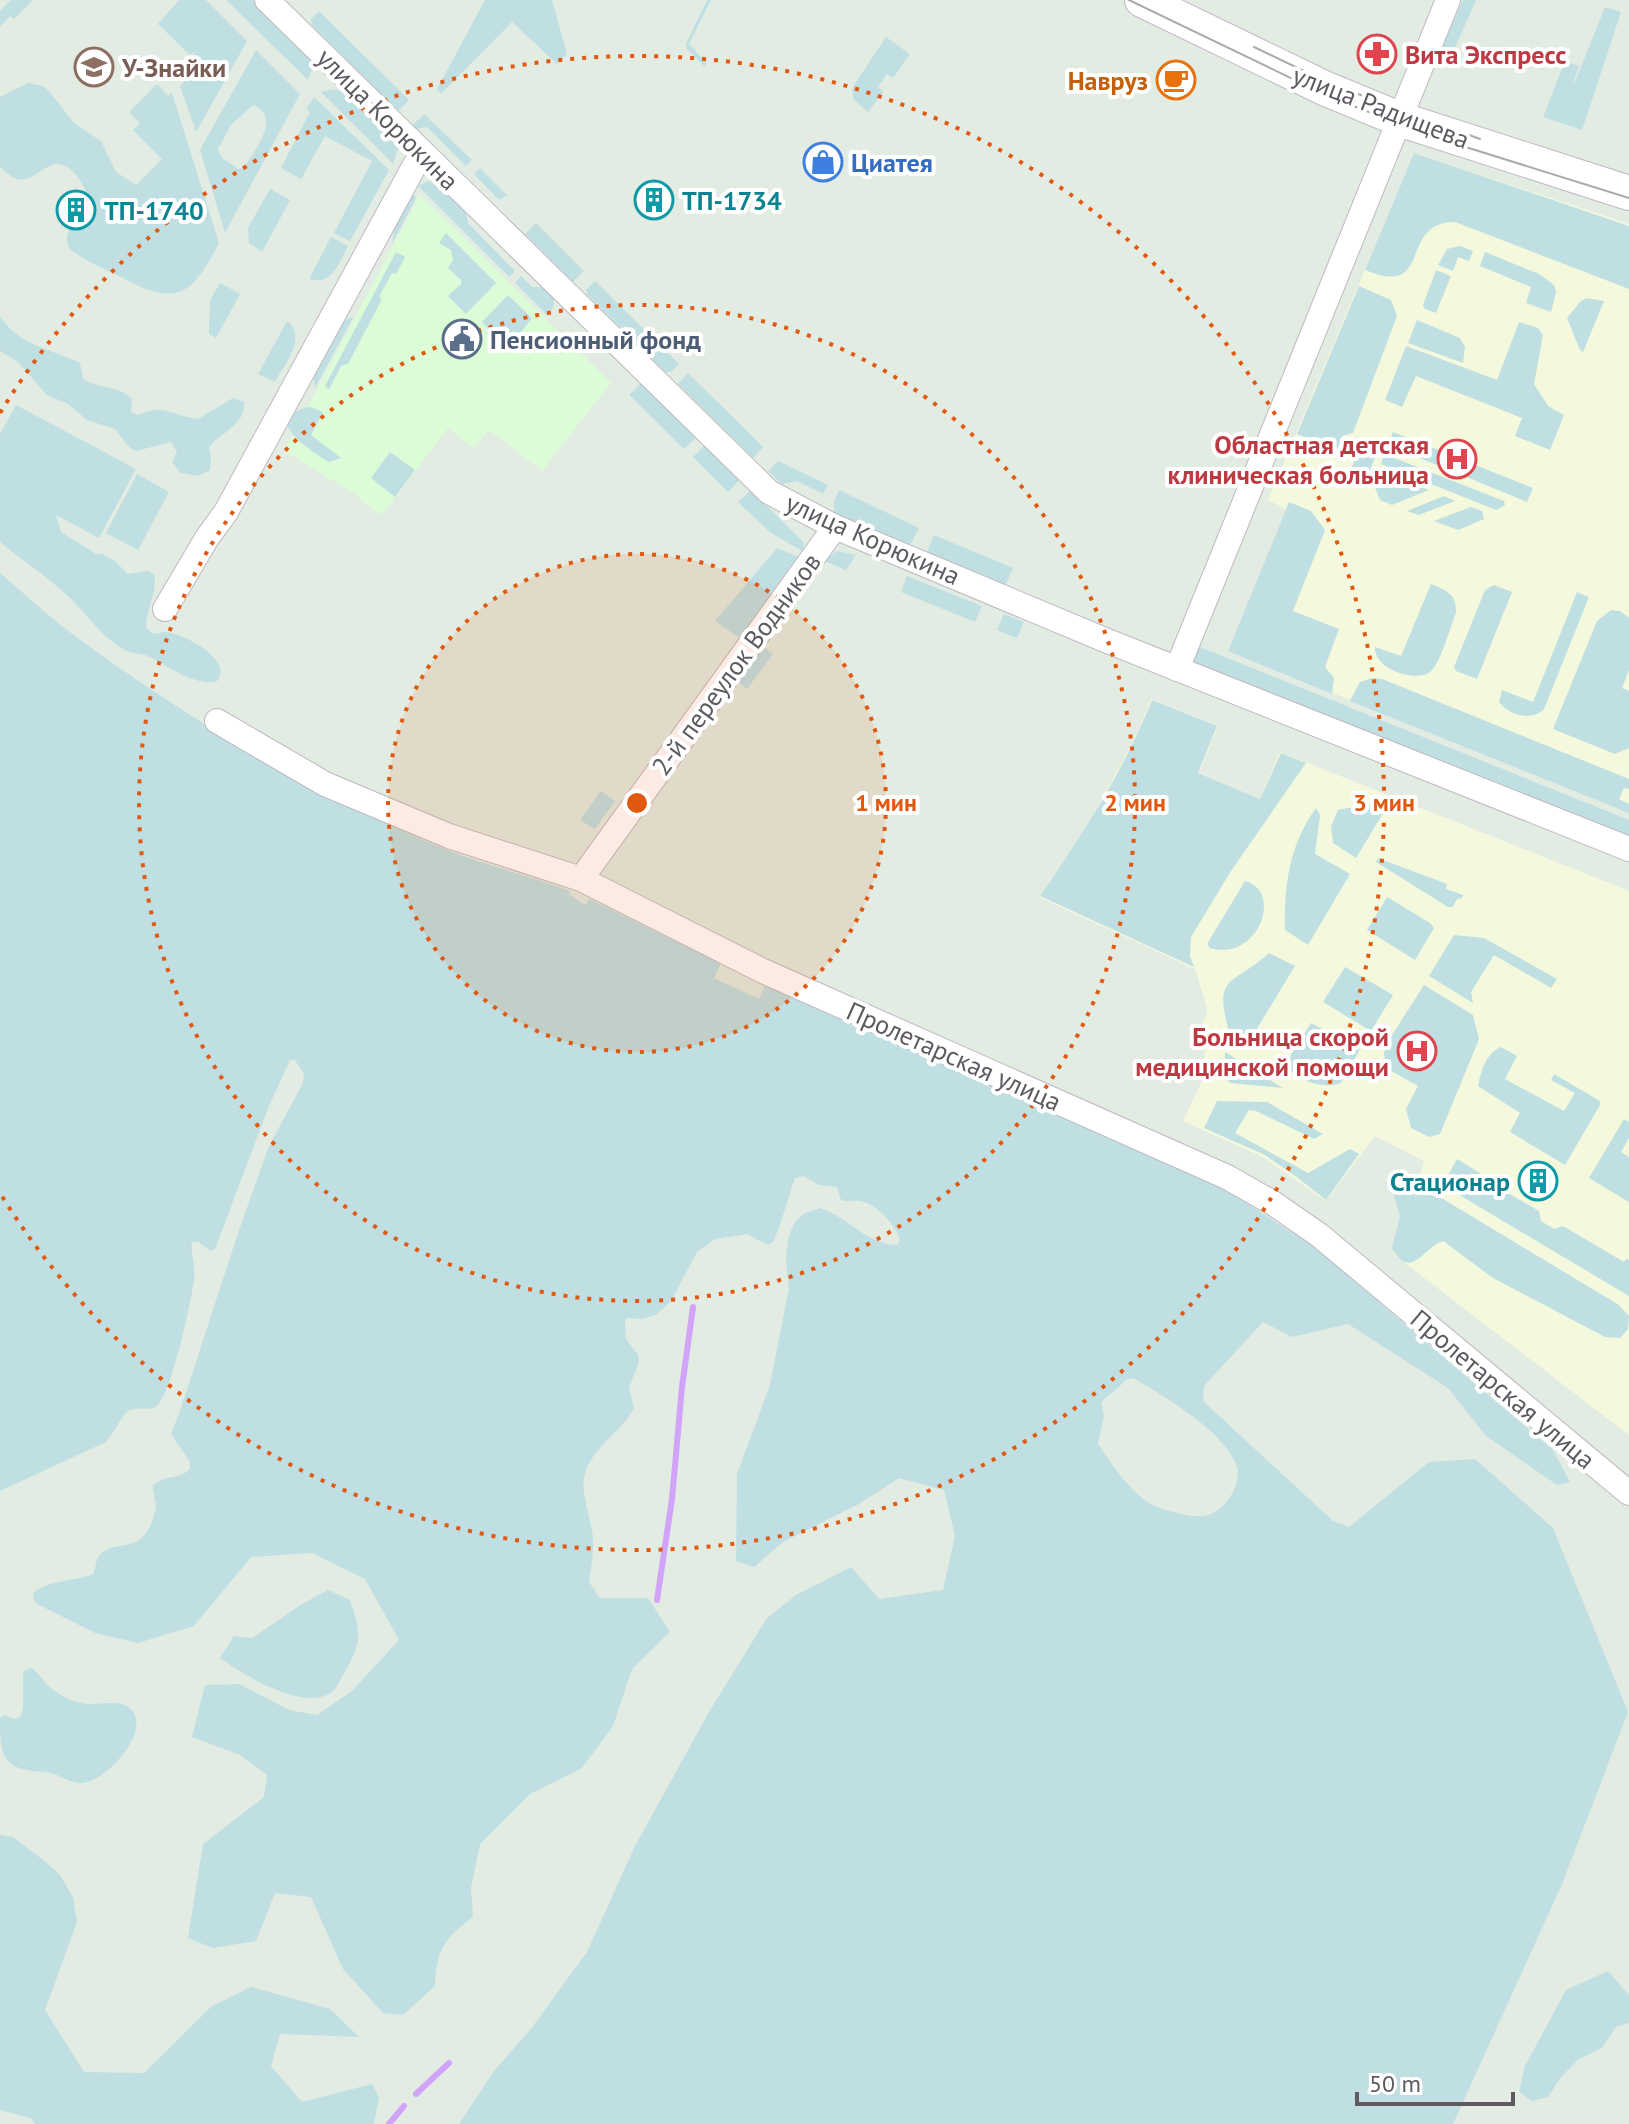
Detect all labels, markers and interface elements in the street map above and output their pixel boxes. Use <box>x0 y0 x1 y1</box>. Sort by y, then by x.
pharmacy icon: Вита Экспресс <box>1356 33 1398 75</box>
place label: Вита Экспресс <box>1405 38 1566 71</box>
street label: улица Корюкина <box>310 41 466 197</box>
school or university icon: У-Знайки <box>73 46 115 88</box>
place label: У-Знайки <box>121 51 226 84</box>
street label: улица Радищева <box>1288 58 1474 156</box>
cafe icon: Навруз <box>1155 59 1197 101</box>
place label: Навруз <box>1068 64 1148 97</box>
shop icon: Циатея <box>802 141 844 183</box>
place label: Циатея <box>851 146 933 179</box>
building icon: ТП-1734 <box>633 179 675 221</box>
place label: ТП-1734 <box>682 184 782 217</box>
building icon: ТП-1740 <box>55 189 97 231</box>
place label: ТП-1740 <box>104 194 204 227</box>
public building icon: Пенсионный фонд <box>441 318 483 360</box>
place label: Пенсионный фонд <box>490 323 701 356</box>
place label: Областная детская клиническая больница <box>1167 428 1429 491</box>
hospital icon: Областная детская клиническая больница <box>1436 438 1478 480</box>
street label: улица Корюкина <box>781 486 965 592</box>
street label: 2-й переулок Водников <box>644 546 828 782</box>
text: 1 мин <box>855 787 917 818</box>
text: 2 мин <box>1104 787 1166 818</box>
text: 3 мин <box>1353 787 1415 818</box>
centre of rings <box>623 789 651 817</box>
street label: Пролетарская улица <box>842 994 1066 1118</box>
place label: Больница скорой медицинской помощи <box>1135 1020 1389 1083</box>
hospital icon: Больница скорой медицинской помощи <box>1396 1030 1438 1072</box>
building icon: Стационар <box>1517 1160 1559 1202</box>
place label: Стационар <box>1390 1165 1510 1198</box>
street label: Пролетарская улица <box>1404 1302 1602 1476</box>
scale bar <box>1357 2056 1513 2106</box>
text: 50 m <box>1369 2068 1421 2099</box>

